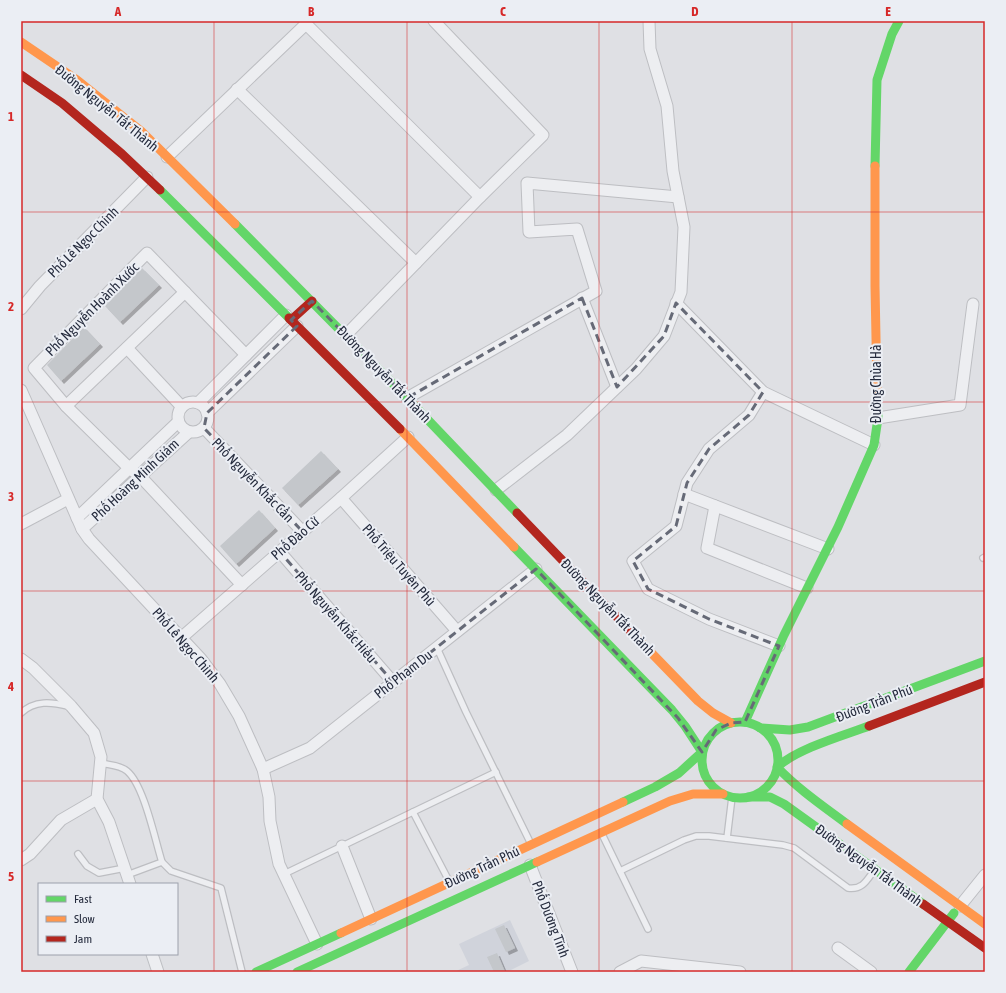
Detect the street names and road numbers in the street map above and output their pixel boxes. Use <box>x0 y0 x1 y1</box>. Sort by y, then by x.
street label: Đường Nguyễn Tất Thành <box>52 61 162 154</box>
street label: Phố Lê Ngọc Chinh <box>44 203 122 281</box>
street label: Phố Nguyễn Hoành Xước <box>41 258 143 359</box>
street label: Đường Nguyễn Tất Thành <box>334 322 435 426</box>
street label: Đường Chùa Hà <box>868 345 884 423</box>
street label: Phố Nguyễn Khắc Cần <box>209 434 298 525</box>
street label: Phố Hoàng Minh Giám <box>87 435 182 525</box>
street label: Phố Đào Cừ <box>267 512 322 563</box>
street label: Phố Triệu Tuyên Phù <box>359 520 440 609</box>
street label: Đường Nguyễn Tất Thành <box>558 555 659 659</box>
street label: Phố Nguyễn Khắc Hiếu <box>292 567 381 666</box>
street label: Phố Lê Ngọc Chinh <box>149 604 223 686</box>
street label: Phố Phạm Du <box>370 646 435 702</box>
street label: Đường Trần Phú <box>833 680 915 725</box>
street label: Đường Nguyễn Tất Thành <box>813 820 926 909</box>
street label: Đường Trần Phú <box>442 842 522 891</box>
street label: Phố Dương Tĩnh <box>529 878 574 960</box>

